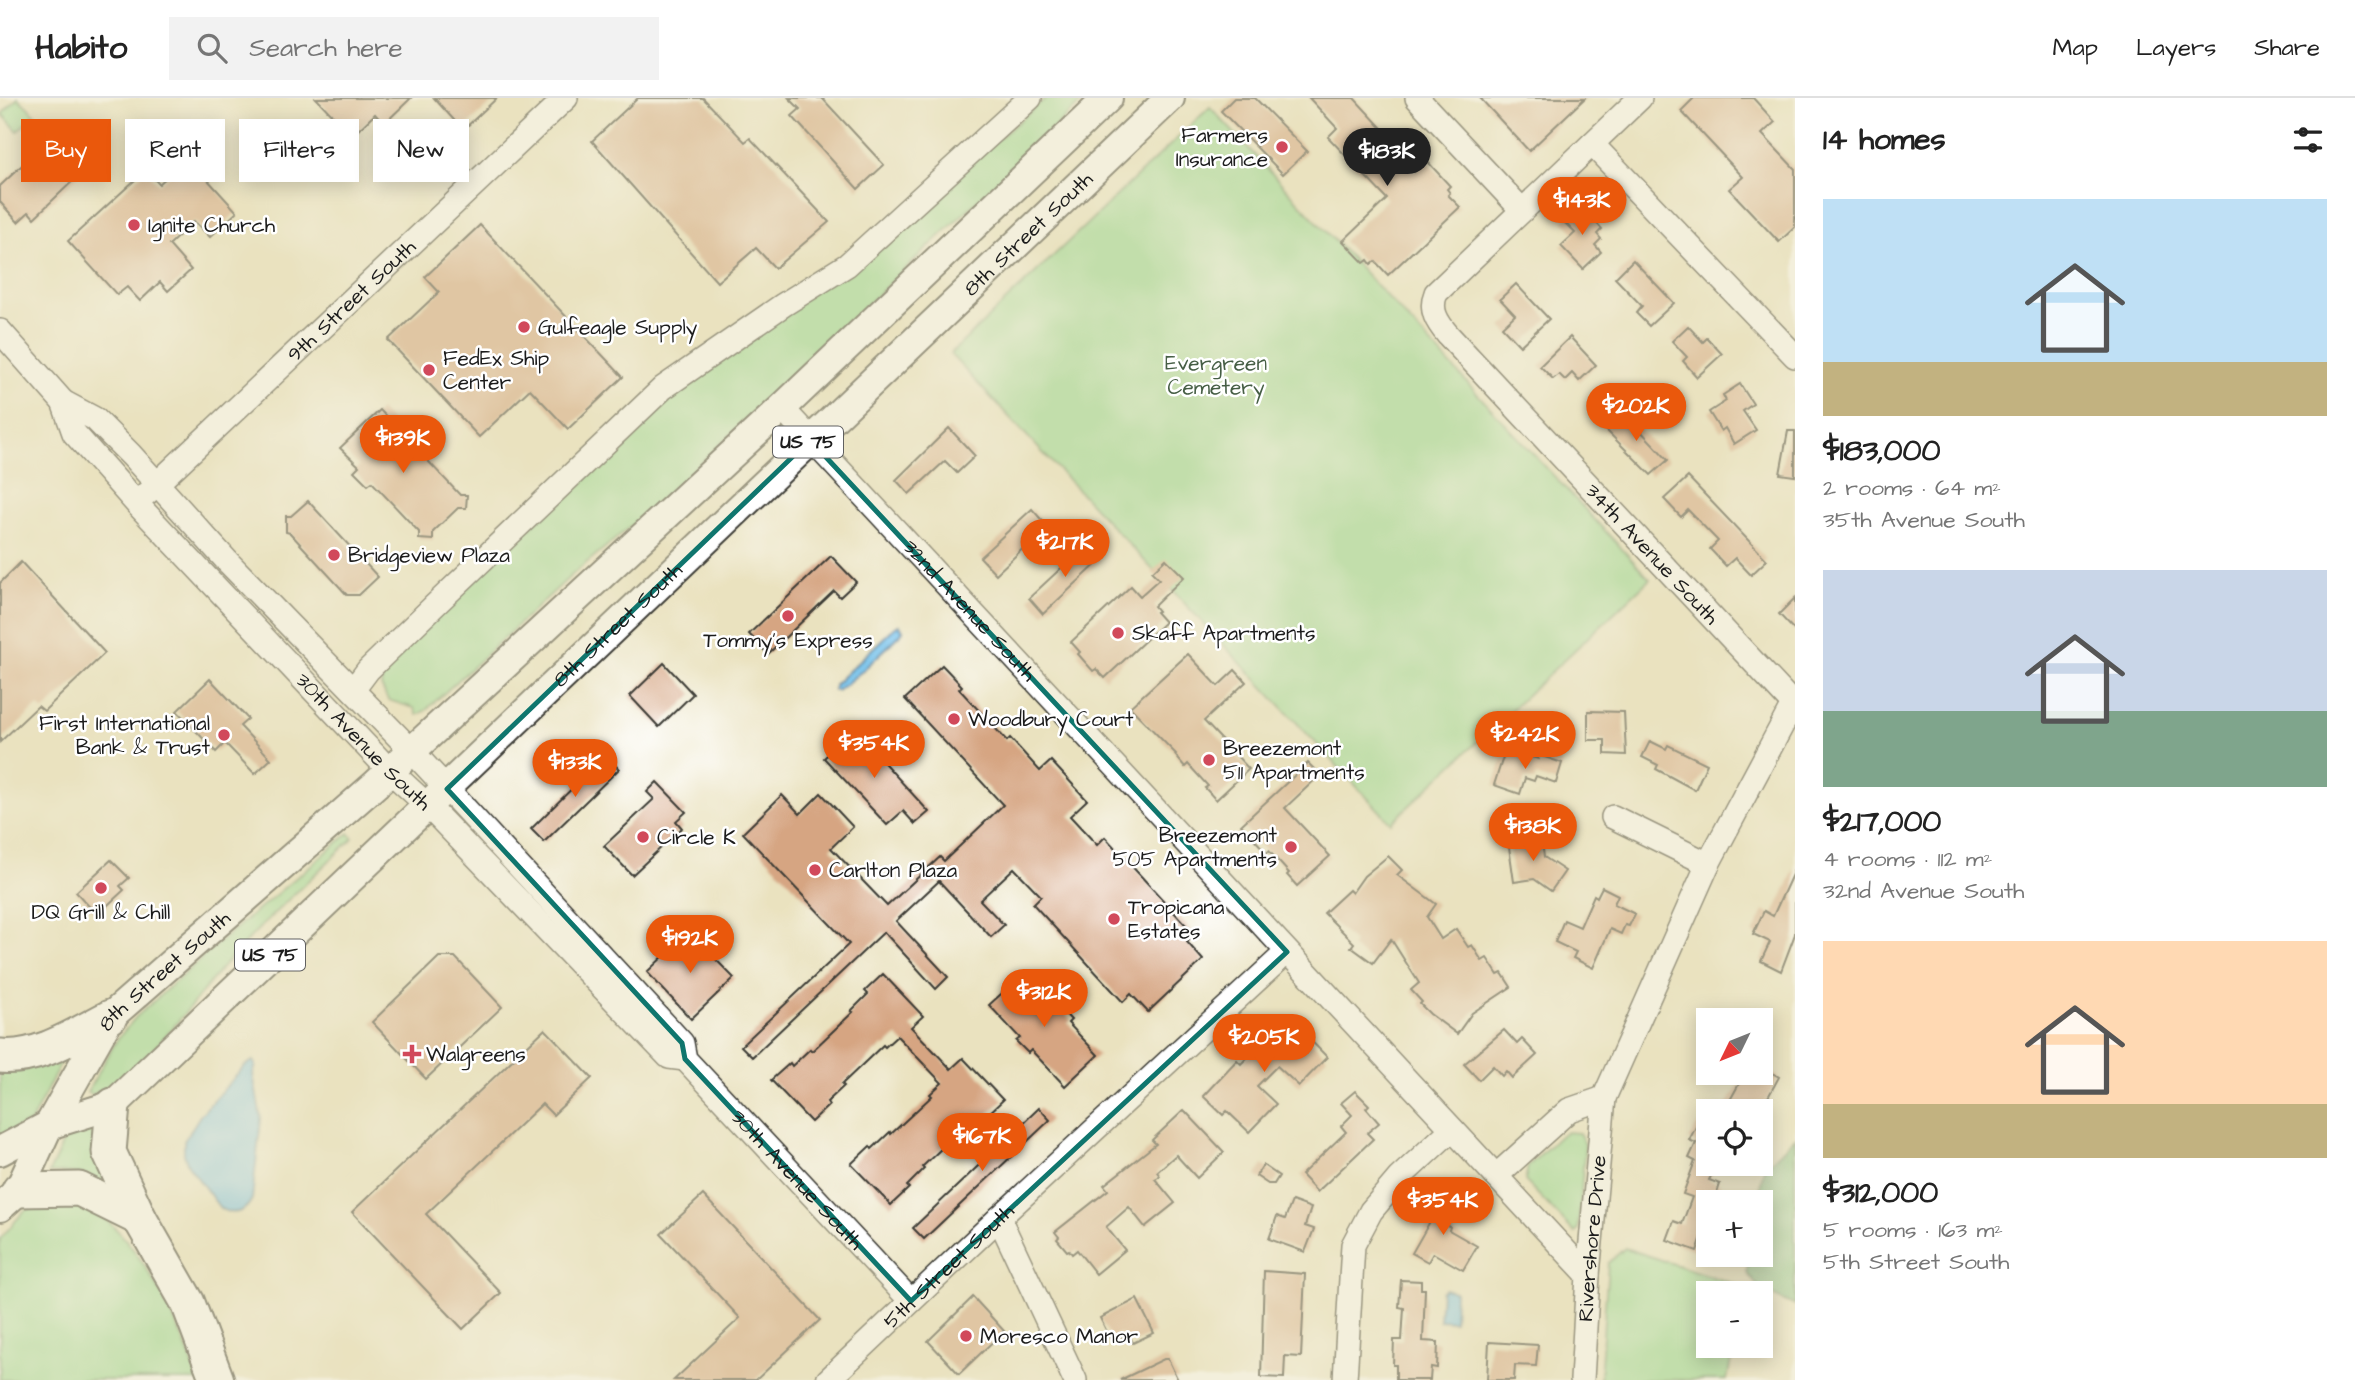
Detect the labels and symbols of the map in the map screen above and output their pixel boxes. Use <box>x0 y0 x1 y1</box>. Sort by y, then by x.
place label: Farmers Insurance <box>1176 121 1268 174</box>
pin: $183K <box>1338 129 1436 188</box>
marker: Farmers Insurance <box>1274 139 1290 155</box>
street label: 8th Street South <box>957 164 1099 302</box>
pin: $143K <box>1533 178 1631 237</box>
place label: Ignite Church <box>148 211 276 242</box>
marker: Ignite Church <box>126 217 142 233</box>
street label: 9th Street South <box>280 232 422 369</box>
place label: Gulfeagle Supply <box>538 313 698 344</box>
marker: Gulfeagle Supply <box>516 319 532 335</box>
place label: FedEx Ship Center <box>443 344 549 397</box>
park label: Evergreen Cemetery <box>1165 349 1267 404</box>
marker: FedEx Ship Center <box>421 362 437 378</box>
pin: $202K <box>1587 384 1685 443</box>
pin: $139K <box>354 416 452 475</box>
road number: US 75 <box>773 426 843 458</box>
street label: 34th Avenue South <box>1579 477 1726 631</box>
pin: $217K <box>1016 519 1114 579</box>
street label: 32nd Avenue South <box>897 533 1044 688</box>
place label: Bridgeview Plaza <box>348 541 510 572</box>
marker: Bridgeview Plaza <box>326 547 342 563</box>
street label: 8th Street South <box>546 555 689 693</box>
marker: Tommy's Express <box>780 608 796 624</box>
place label: Skaff Apartments <box>1132 619 1316 649</box>
marker: Skaff Apartments <box>1110 625 1126 641</box>
place label: Tommy's Express <box>703 626 873 657</box>
street label: 30th Avenue South <box>289 666 438 817</box>
place label: Woodbury Court <box>968 705 1134 736</box>
place label: First International Bank & Trust <box>39 709 211 762</box>
marker: Woodbury Court <box>946 711 962 727</box>
pin: $242K <box>1476 712 1574 771</box>
pin: $354K <box>825 720 923 780</box>
marker: First International Bank & Trust <box>216 727 232 743</box>
place label: Breezemont 511 Apartments <box>1223 734 1365 788</box>
pin: $133K <box>526 740 624 799</box>
marker: Breezemont 511 Apartments <box>1201 752 1217 768</box>
pin: $138K <box>1484 804 1582 863</box>
place label: Breezemont 505 Apartments <box>1112 821 1277 875</box>
place label: Circle K <box>657 823 736 852</box>
marker: Circle K <box>635 829 651 845</box>
marker: Breezemont 505 Apartments <box>1283 839 1299 855</box>
place label: Carlton Plaza <box>829 856 957 885</box>
marker: Carlton Plaza <box>807 862 823 878</box>
marker: DQ Grill & Chill <box>93 880 109 896</box>
place label: Tropicana Estates <box>1128 893 1225 946</box>
place label: DQ Grill & Chill <box>32 898 170 927</box>
street label: 8th Street South <box>91 903 237 1036</box>
marker: Tropicana Estates <box>1106 911 1122 927</box>
pin: $192K <box>641 916 739 975</box>
road number: US 75 <box>235 940 305 970</box>
pin: $312K <box>995 970 1093 1029</box>
north arrow <box>1696 1008 1773 1085</box>
pin: $205K <box>1215 1014 1313 1074</box>
place label: Walgreens <box>426 1040 526 1071</box>
marker: Walgreens <box>404 1046 420 1062</box>
street label: 30th Avenue South <box>724 1103 871 1257</box>
pin: $167K <box>933 1114 1031 1173</box>
street label: Rivershore Drive <box>1571 1154 1613 1322</box>
pin: $354K <box>1394 1178 1492 1237</box>
street label: 5th Street South <box>877 1196 1021 1335</box>
place label: Moresco Manor <box>980 1322 1139 1351</box>
marker: Moresco Manor <box>958 1328 974 1344</box>

